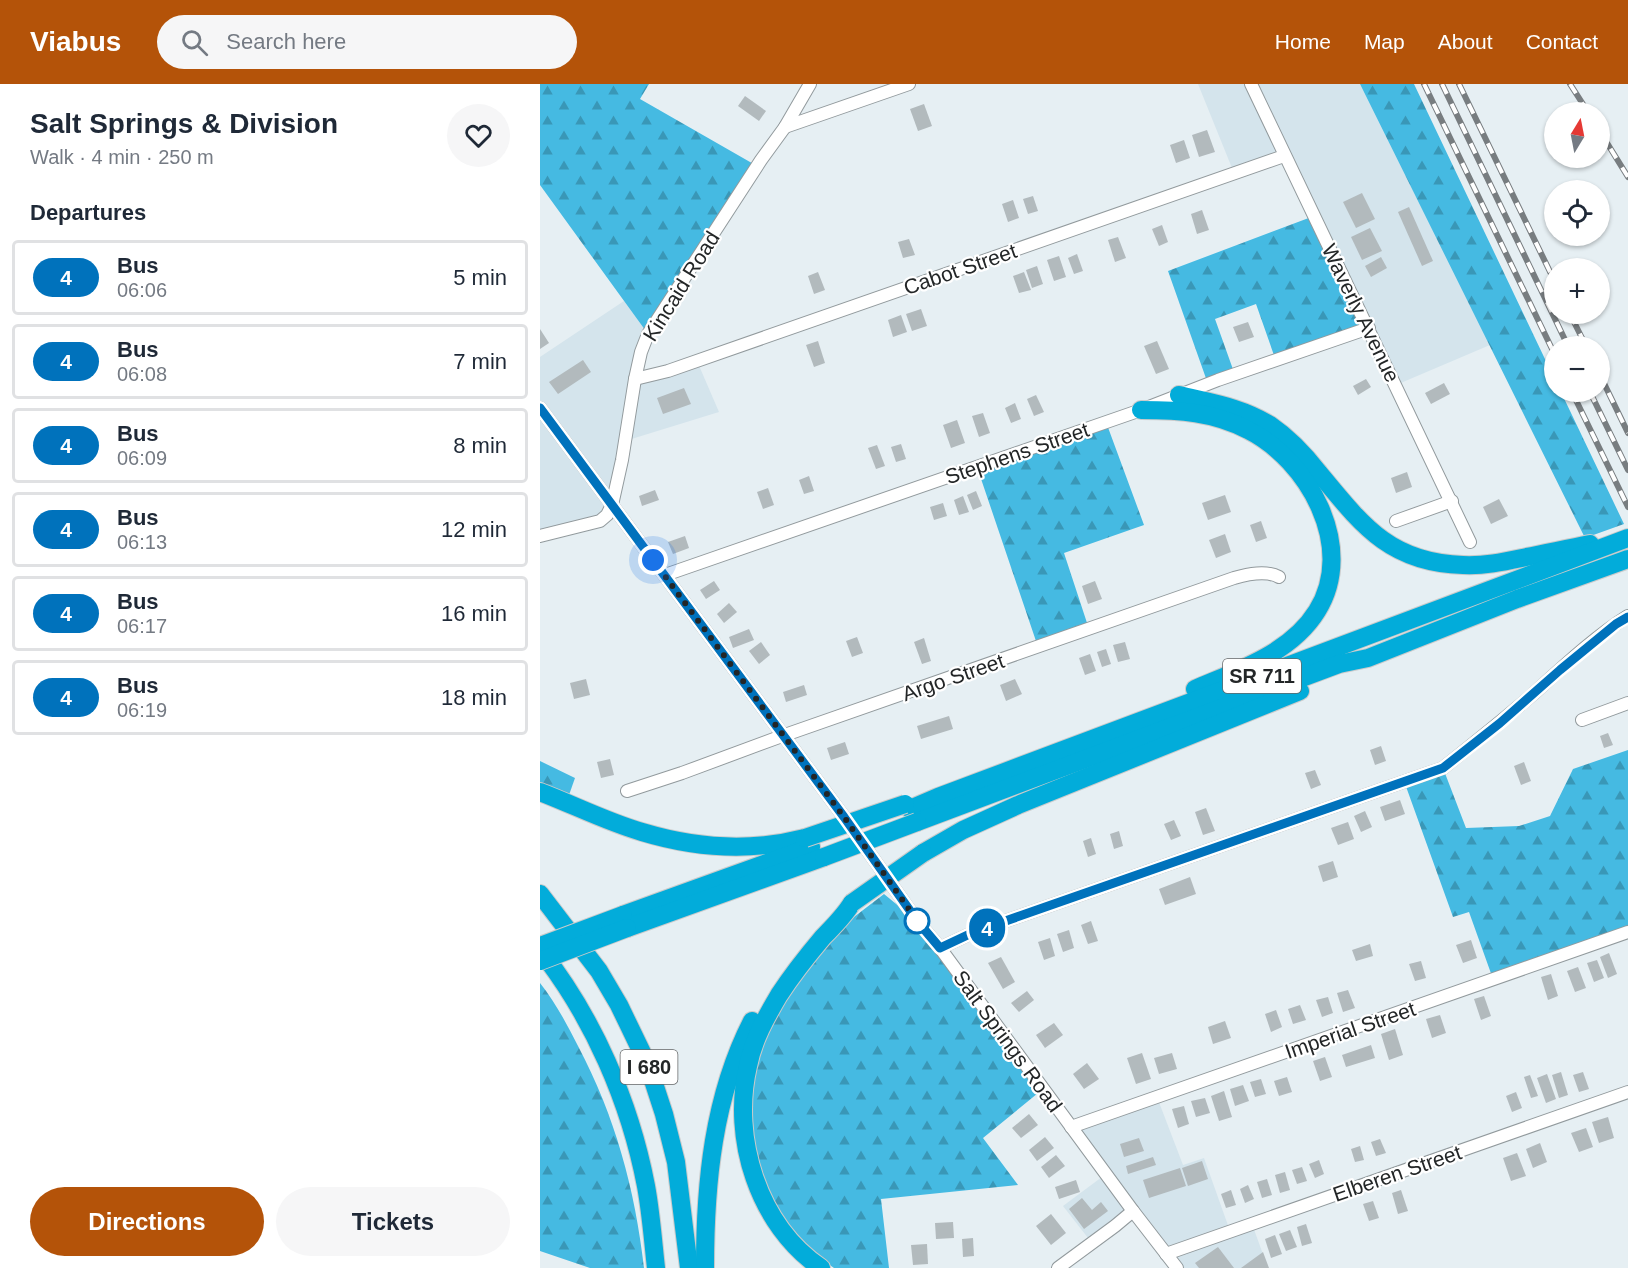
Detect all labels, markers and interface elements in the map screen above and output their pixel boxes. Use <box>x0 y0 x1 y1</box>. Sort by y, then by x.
search box <box>157 15 577 69</box>
text: Viabus <box>30 26 121 57</box>
icon: search <box>178 26 211 59</box>
text: Search here <box>226 29 346 54</box>
text: Home <box>1275 30 1331 53</box>
text: Map <box>1364 30 1405 53</box>
text: About <box>1438 30 1493 53</box>
text: Contact <box>1526 30 1598 53</box>
north arrow <box>1544 102 1610 168</box>
map controls <box>1544 102 1610 402</box>
button: heart <box>447 104 510 167</box>
text: Salt Springs & Division <box>30 108 338 139</box>
text: Walk · 4 min · 250 m <box>30 146 214 168</box>
button: locate <box>1544 180 1610 246</box>
text: Departures <box>30 200 146 225</box>
street label: Kincaid Road <box>638 227 724 345</box>
street label: Cabot Street <box>901 239 1020 299</box>
street label: Waverly Avenue <box>1318 240 1404 386</box>
text: Bus <box>117 253 159 278</box>
button: + <box>1544 258 1610 324</box>
text: 5 min <box>453 265 507 290</box>
text: 4 <box>60 266 72 289</box>
text: 06:06 <box>117 279 167 301</box>
button: − <box>1544 336 1610 402</box>
text: Bus <box>117 337 159 362</box>
text: 7 min <box>453 349 507 374</box>
text: 4 <box>60 350 72 373</box>
text: 06:08 <box>117 363 167 385</box>
street label: Stephens Street <box>942 418 1092 488</box>
text: Bus <box>117 421 159 446</box>
text: 8 min <box>453 433 507 458</box>
text: 4 <box>60 434 72 457</box>
text: 06:09 <box>117 447 167 469</box>
text: Bus <box>117 505 159 530</box>
text: 12 min <box>441 517 507 542</box>
text: 4 <box>60 518 72 541</box>
text: 06:13 <box>117 531 167 553</box>
your location <box>638 545 668 575</box>
text: Bus <box>117 589 159 614</box>
text: 16 min <box>441 601 507 626</box>
text: 4 <box>60 602 72 625</box>
text: 06:17 <box>117 615 167 637</box>
street label: Argo Street <box>899 649 1007 705</box>
road number: SR 711 <box>1223 659 1301 693</box>
text: Bus <box>117 673 159 698</box>
text: 18 min <box>441 685 507 710</box>
text: 4 <box>60 686 72 709</box>
text: 06:19 <box>117 699 167 721</box>
unlabelled marker <box>904 908 930 934</box>
line badge: 4 <box>968 908 1006 948</box>
text: 4 <box>981 917 993 940</box>
street label: Salt Springs Road <box>949 966 1067 1116</box>
street label: Imperial Street <box>1282 997 1418 1063</box>
road number: I 680 <box>620 1050 678 1084</box>
street label: Elberen Street <box>1330 1140 1464 1206</box>
button: Directions <box>30 1187 264 1256</box>
button: Tickets <box>276 1187 510 1256</box>

